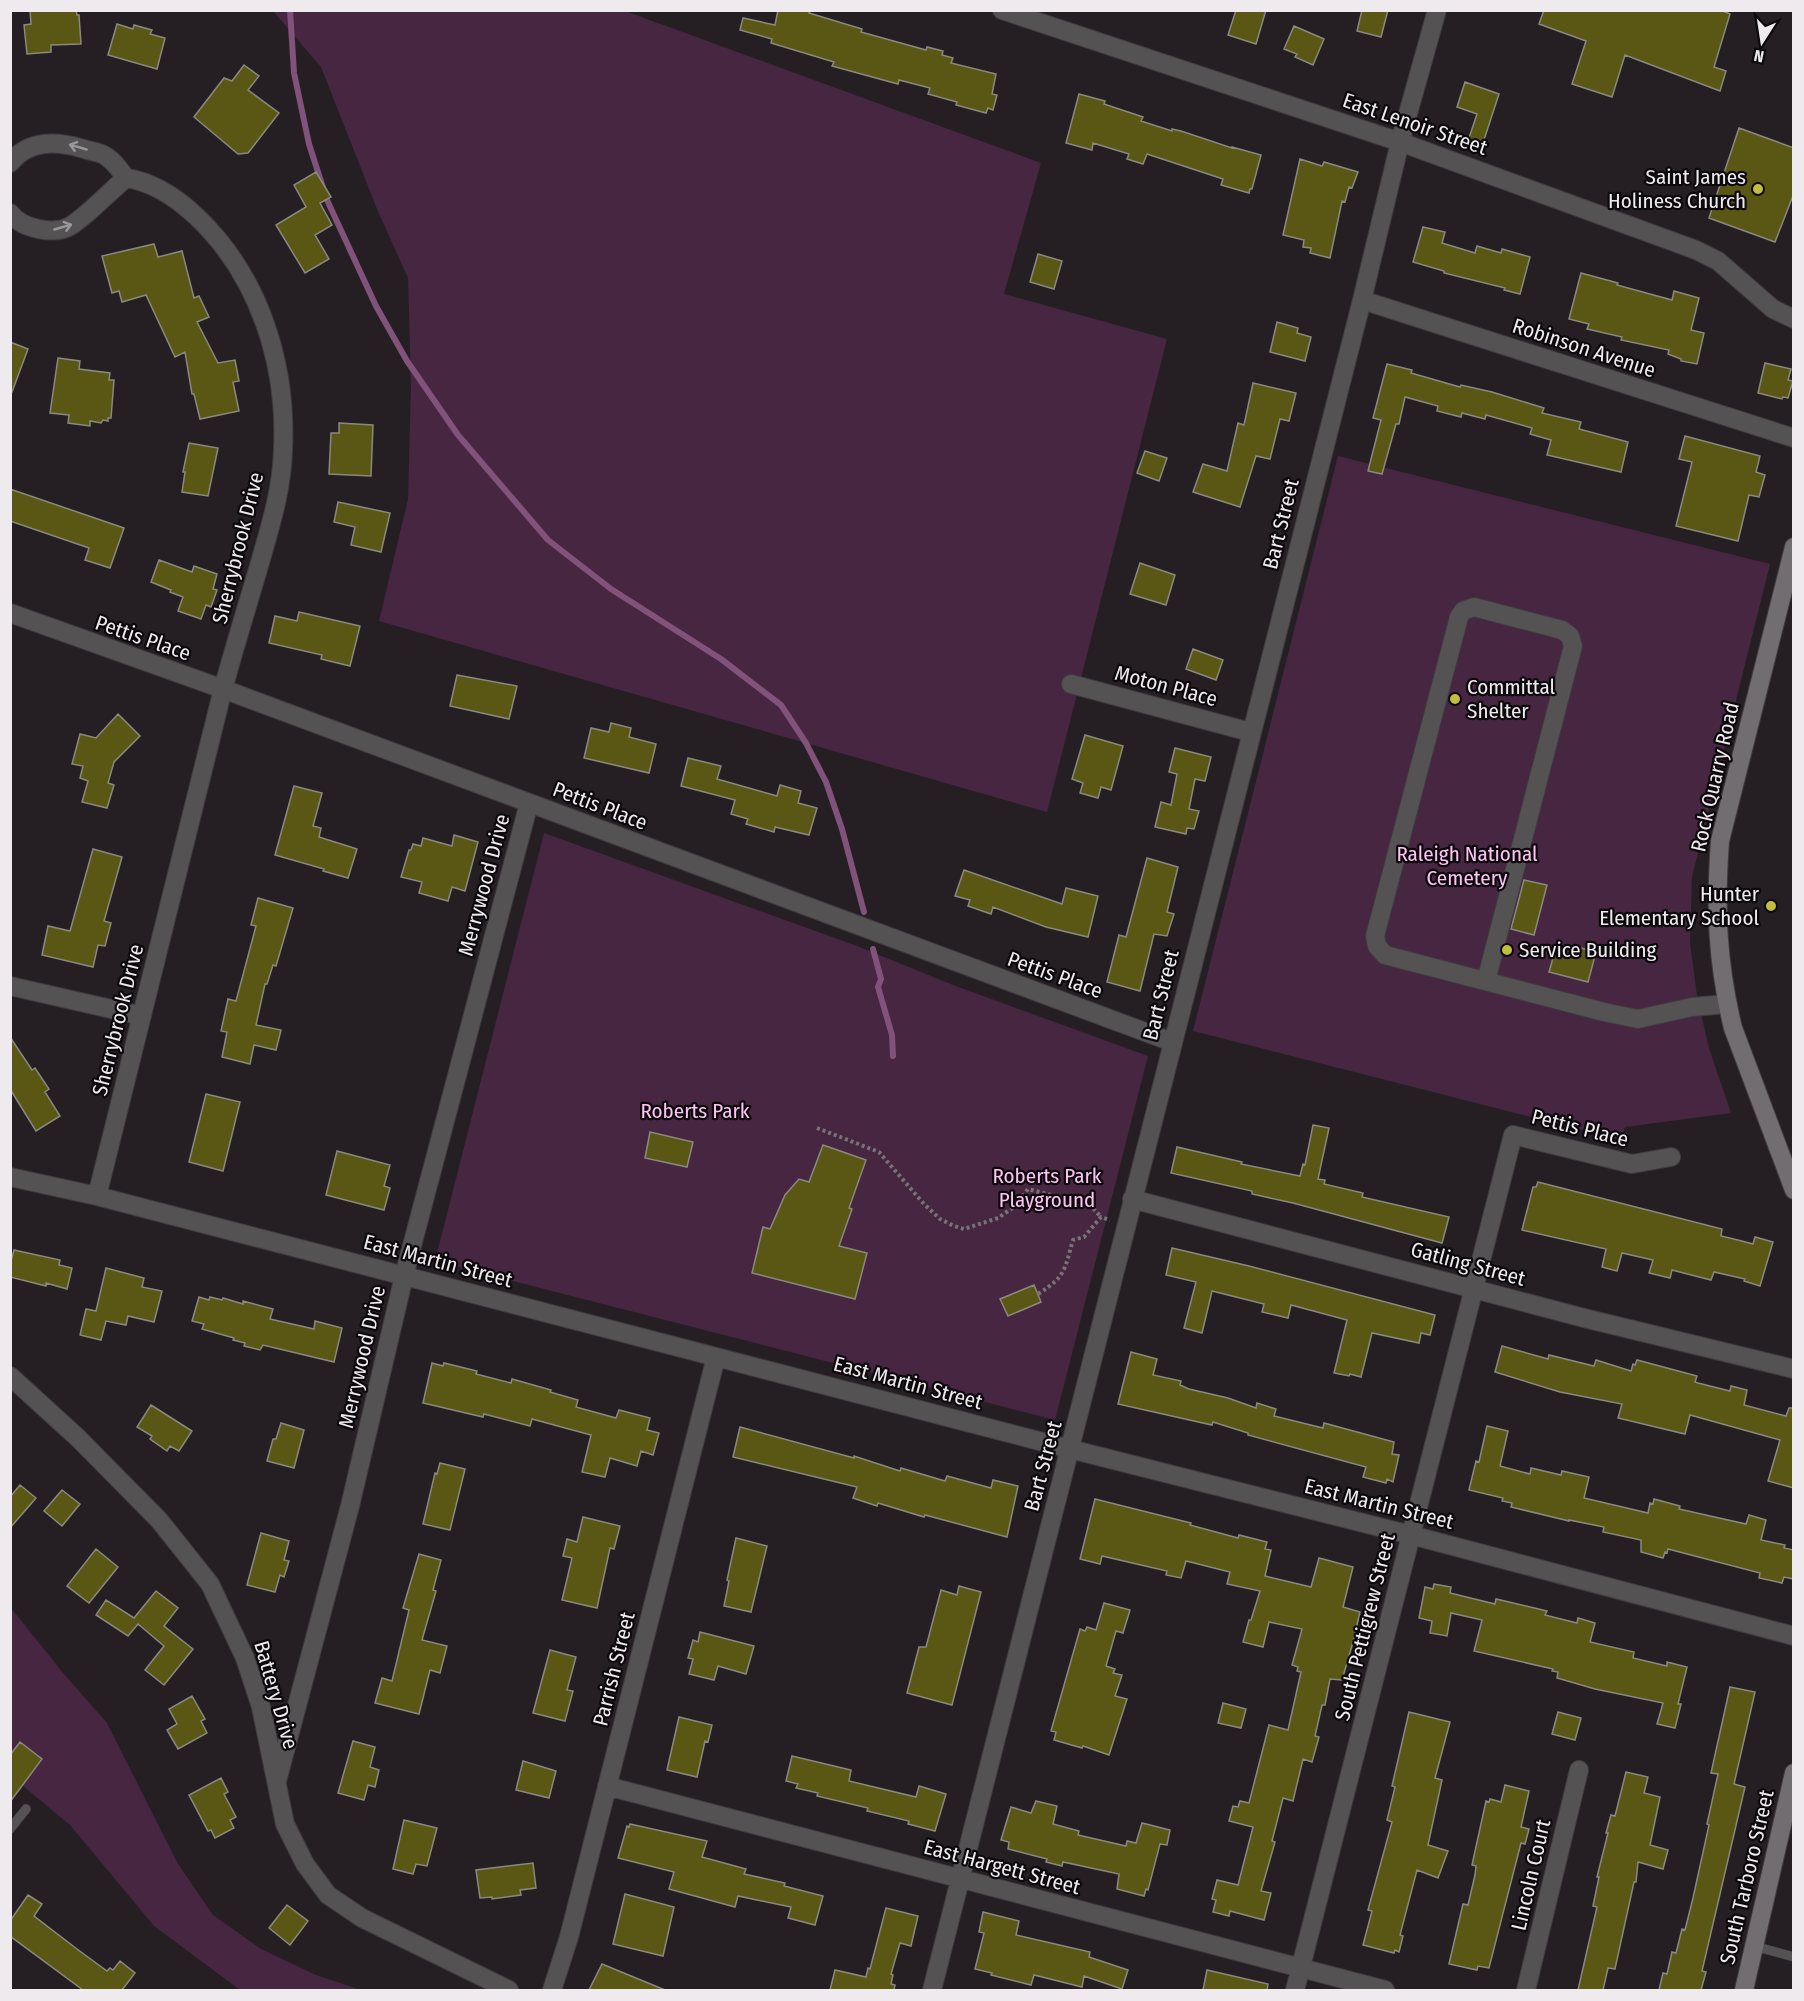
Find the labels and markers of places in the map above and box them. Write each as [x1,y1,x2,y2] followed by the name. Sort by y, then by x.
[1608,164,1746,214] place label: Saint James Holiness Church
[1751,182,1765,196] marker: Saint James Holiness Church
[1467,674,1556,724] place label: Committal Shelter
[1448,692,1462,706] marker: Committal Shelter
[1599,881,1760,931] place label: Hunter Elementary School
[1764,899,1778,913] marker: Hunter Elementary School
[1519,937,1656,963] place label: Service Building
[1500,943,1514,957] marker: Service Building

